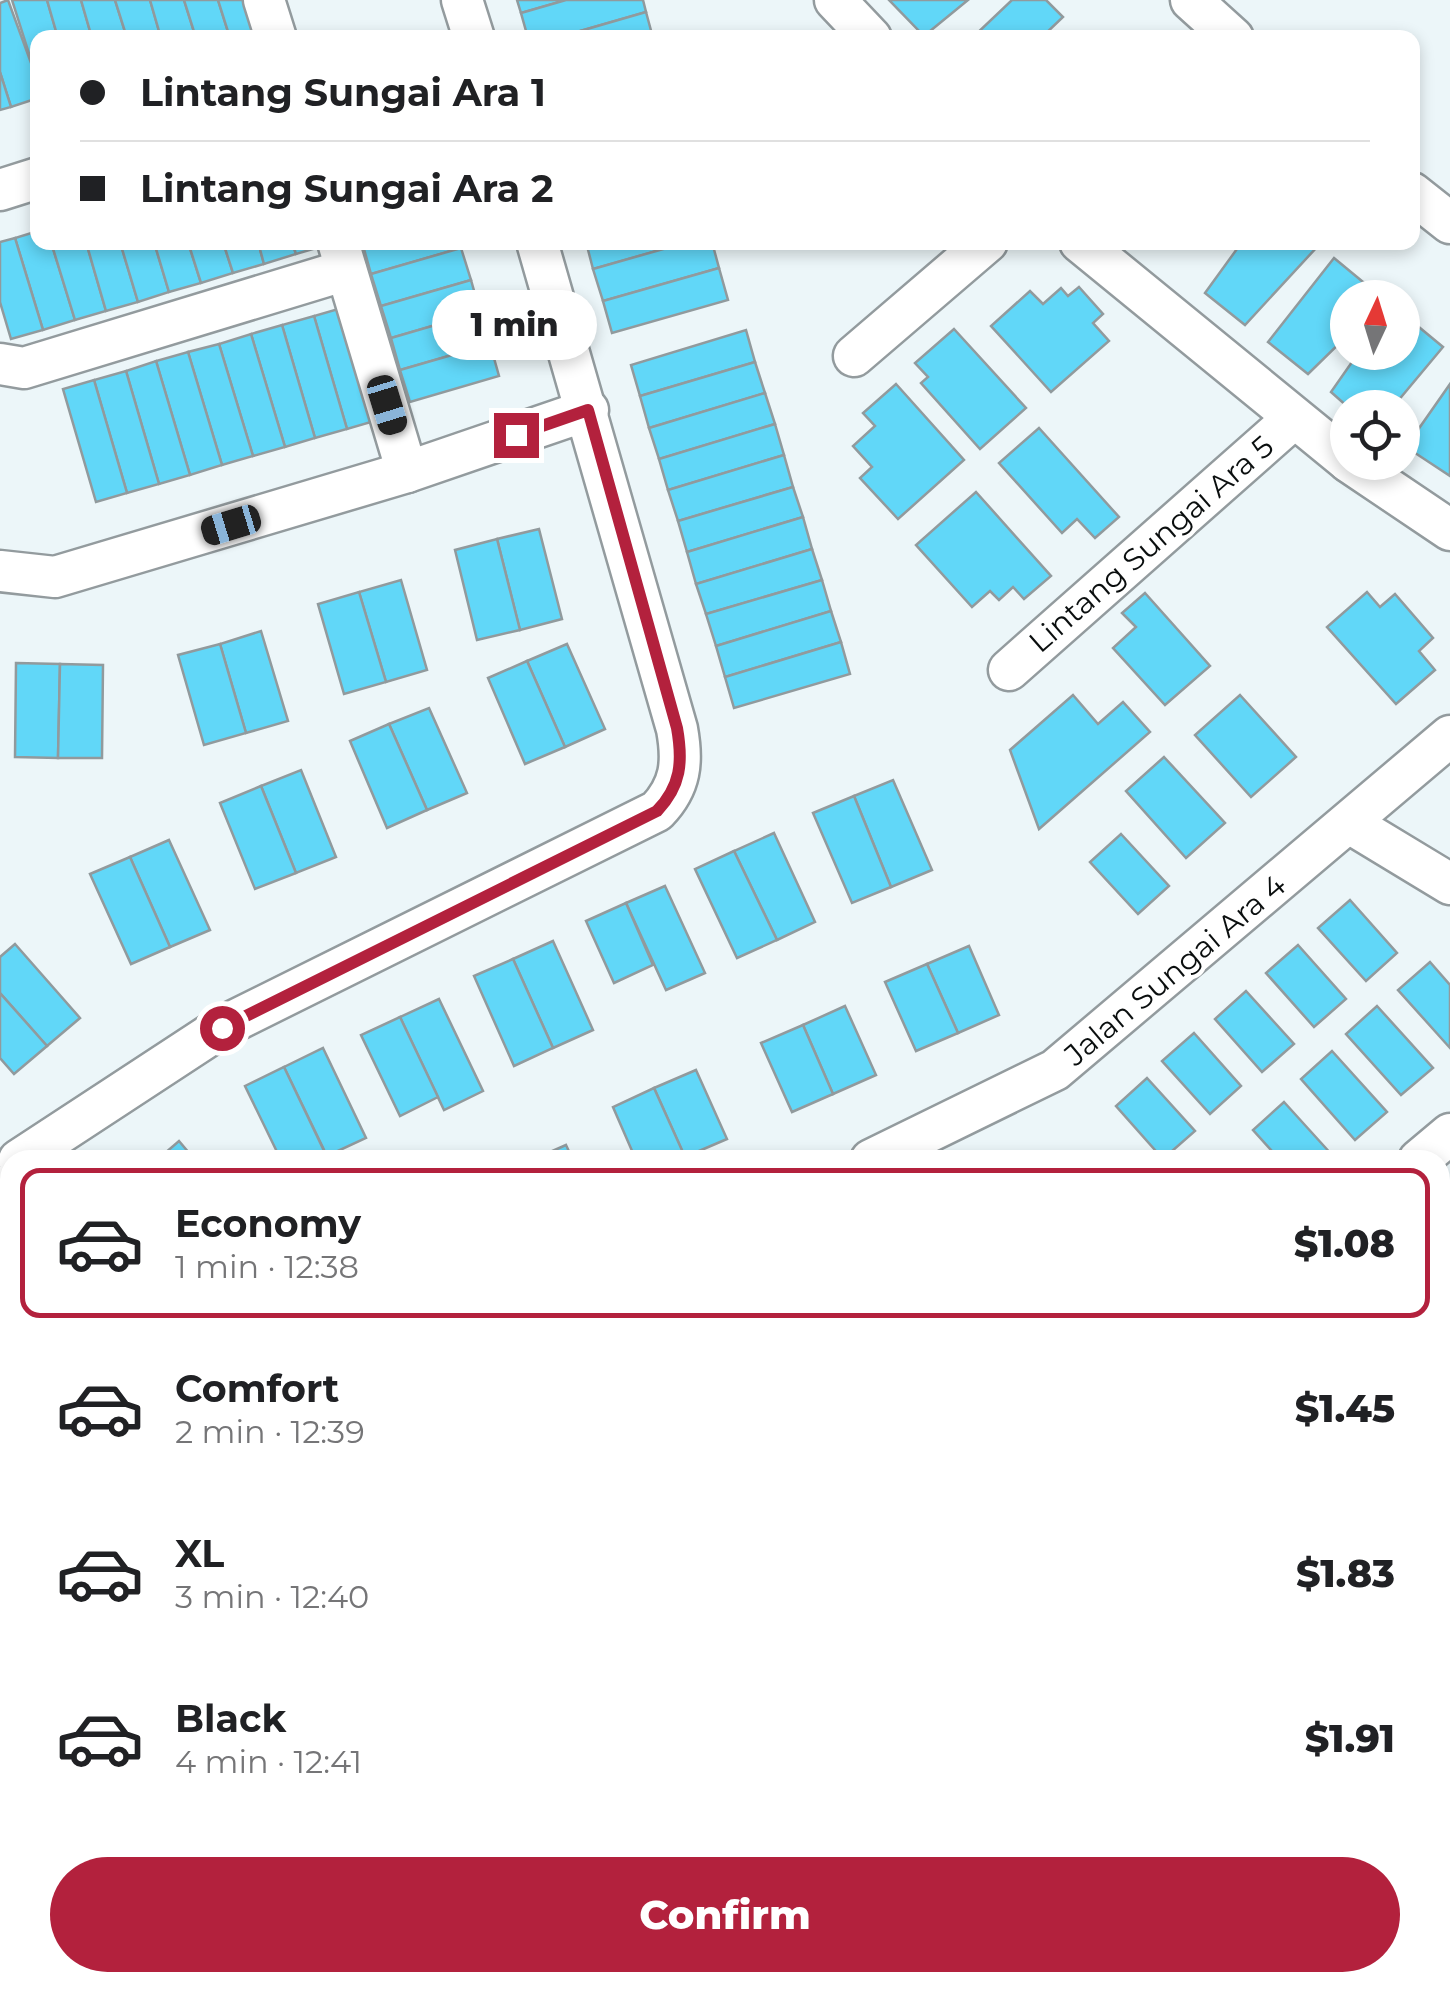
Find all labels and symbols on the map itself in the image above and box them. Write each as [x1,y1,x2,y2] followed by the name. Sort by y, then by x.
[1330,280,1420,370] north arrow
[434,290,598,360] callout: 1 min
[364,372,410,438] car
[494,413,539,458] route end
[1021,428,1281,660] street label: Lintang Sungai Ara 5
[198,502,264,548] car
[1056,867,1293,1074] street label: Jalan Sungai Ara 4
[200,1006,245,1051] route start

